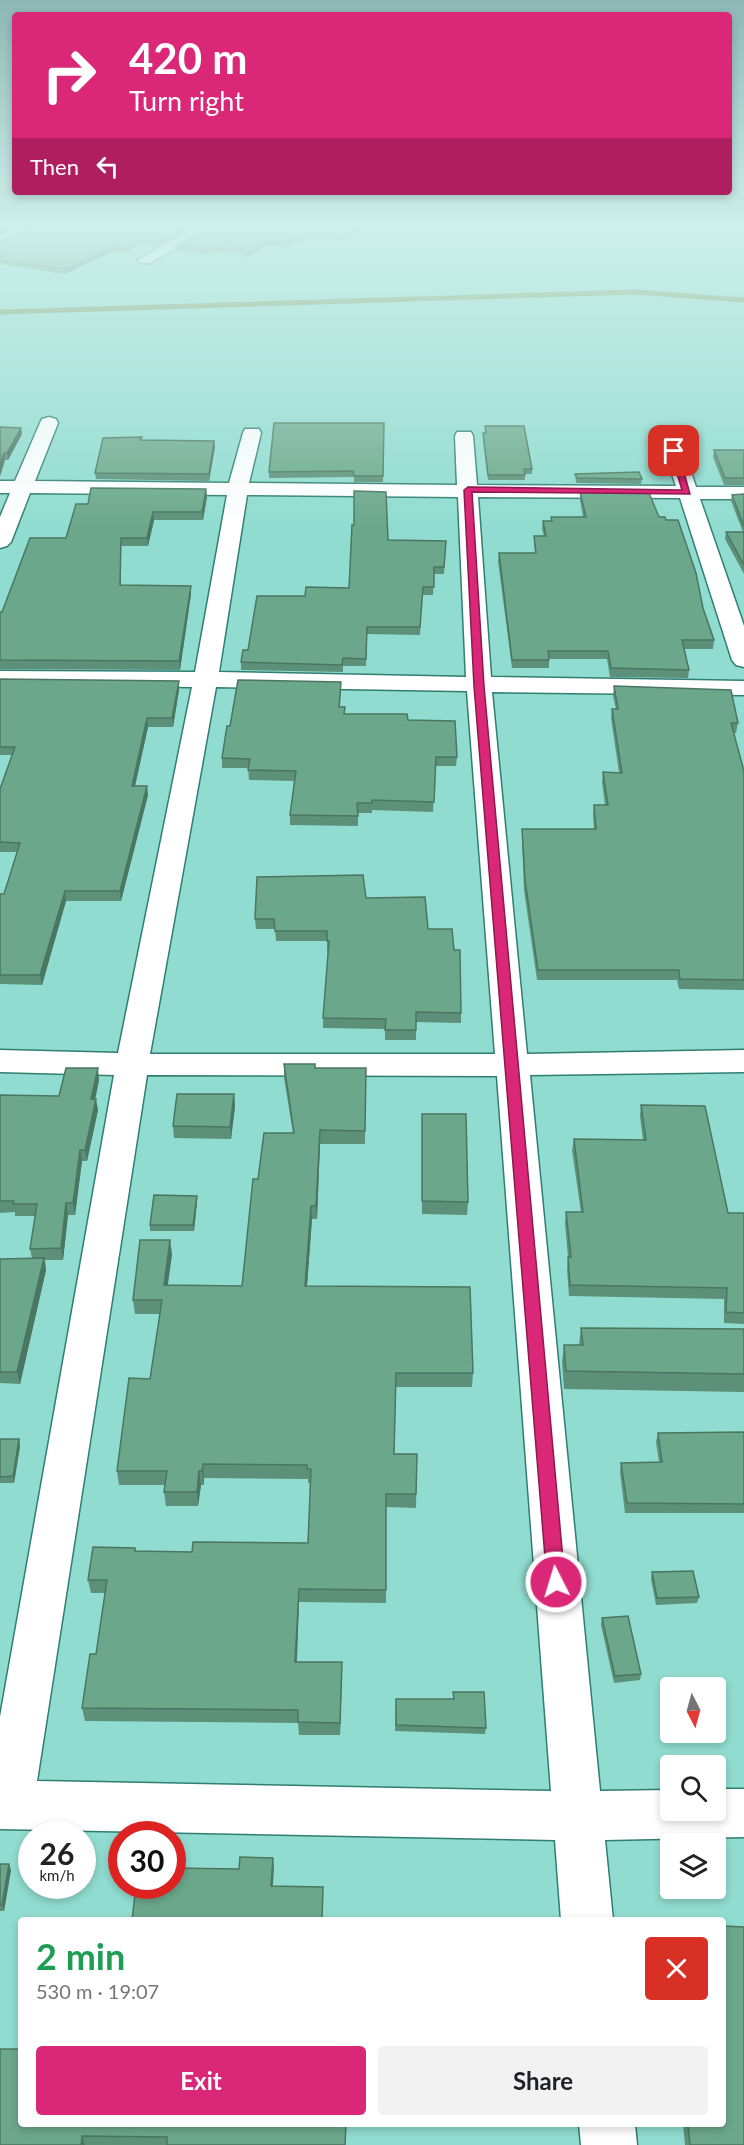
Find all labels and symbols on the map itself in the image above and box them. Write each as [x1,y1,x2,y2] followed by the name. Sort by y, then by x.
[648,425,699,476] pin
[524,1550,588,1614] position arrow
[660,1677,726,1743] north arrow
[108,1821,186,1899] speed limit sign: 30

